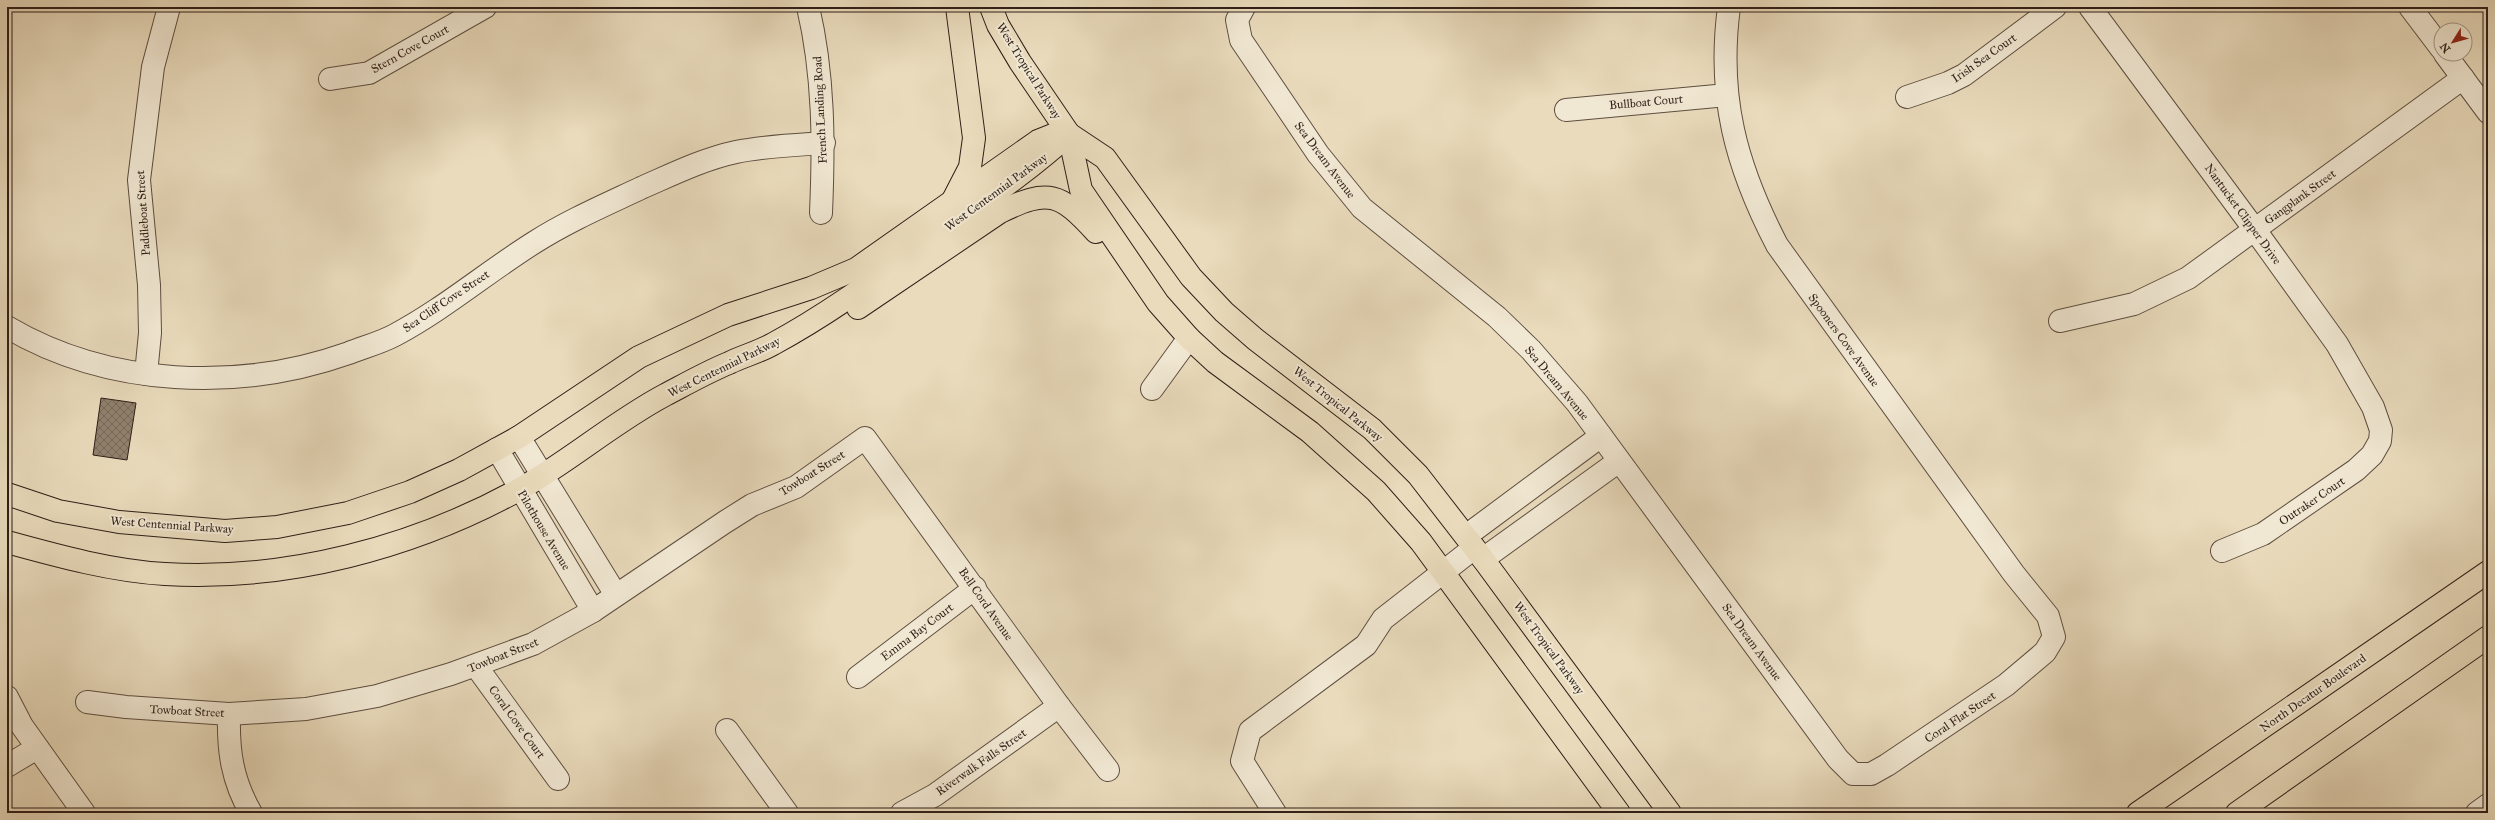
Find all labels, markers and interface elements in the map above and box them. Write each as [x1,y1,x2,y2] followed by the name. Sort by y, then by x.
[994,20,1065,122] street label: West Tropical Parkway
[369,22,452,76] street label: Stern Cove Court
[2433,22,2473,62] north arrow
[1949,30,2020,85] street label: Irish Sea Court
[2437,40,2453,55] text: N
[810,56,831,164] street label: French Landing Road
[1608,92,1684,112] street label: Bullboat Court
[1292,119,1358,201] street label: Sea Dream Avenue
[942,150,1050,234] street label: West Centennial Parkway
[2202,161,2284,267] street label: Nantucket Clipper Drive
[2262,166,2340,228] street label: Gangplank Street
[133,169,153,256] street label: Paddleboat Street
[400,266,493,335] street label: Sea Cliff Cove Street
[1806,291,1882,389] street label: Spooners Cove Avenue
[666,334,783,400] street label: West Centennial Parkway
[1522,343,1592,423] street label: Sea Dream Avenue
[1290,364,1386,445] street label: West Tropical Parkway
[777,447,848,499] street label: Towboat Street
[2276,473,2348,528] street label: Outraker Court
[515,487,573,573] street label: Pilothouse Avenue
[110,514,234,536] street label: West Centennial Parkway
[956,565,1016,643] street label: Bell Cord Avenue
[1511,599,1587,697] street label: West Tropical Parkway
[878,600,957,664] street label: Emma Bay Court
[1719,601,1785,683] street label: Sea Dream Avenue
[466,634,541,676] street label: Towboat Street
[2257,651,2369,735] street label: North Decatur Boulevard
[486,683,549,762] street label: Coral Cove Court
[1922,688,1999,746] street label: Coral Flat Street
[149,702,225,720] street label: Towboat Street
[933,725,1029,798] street label: Riverwalk Falls Street

